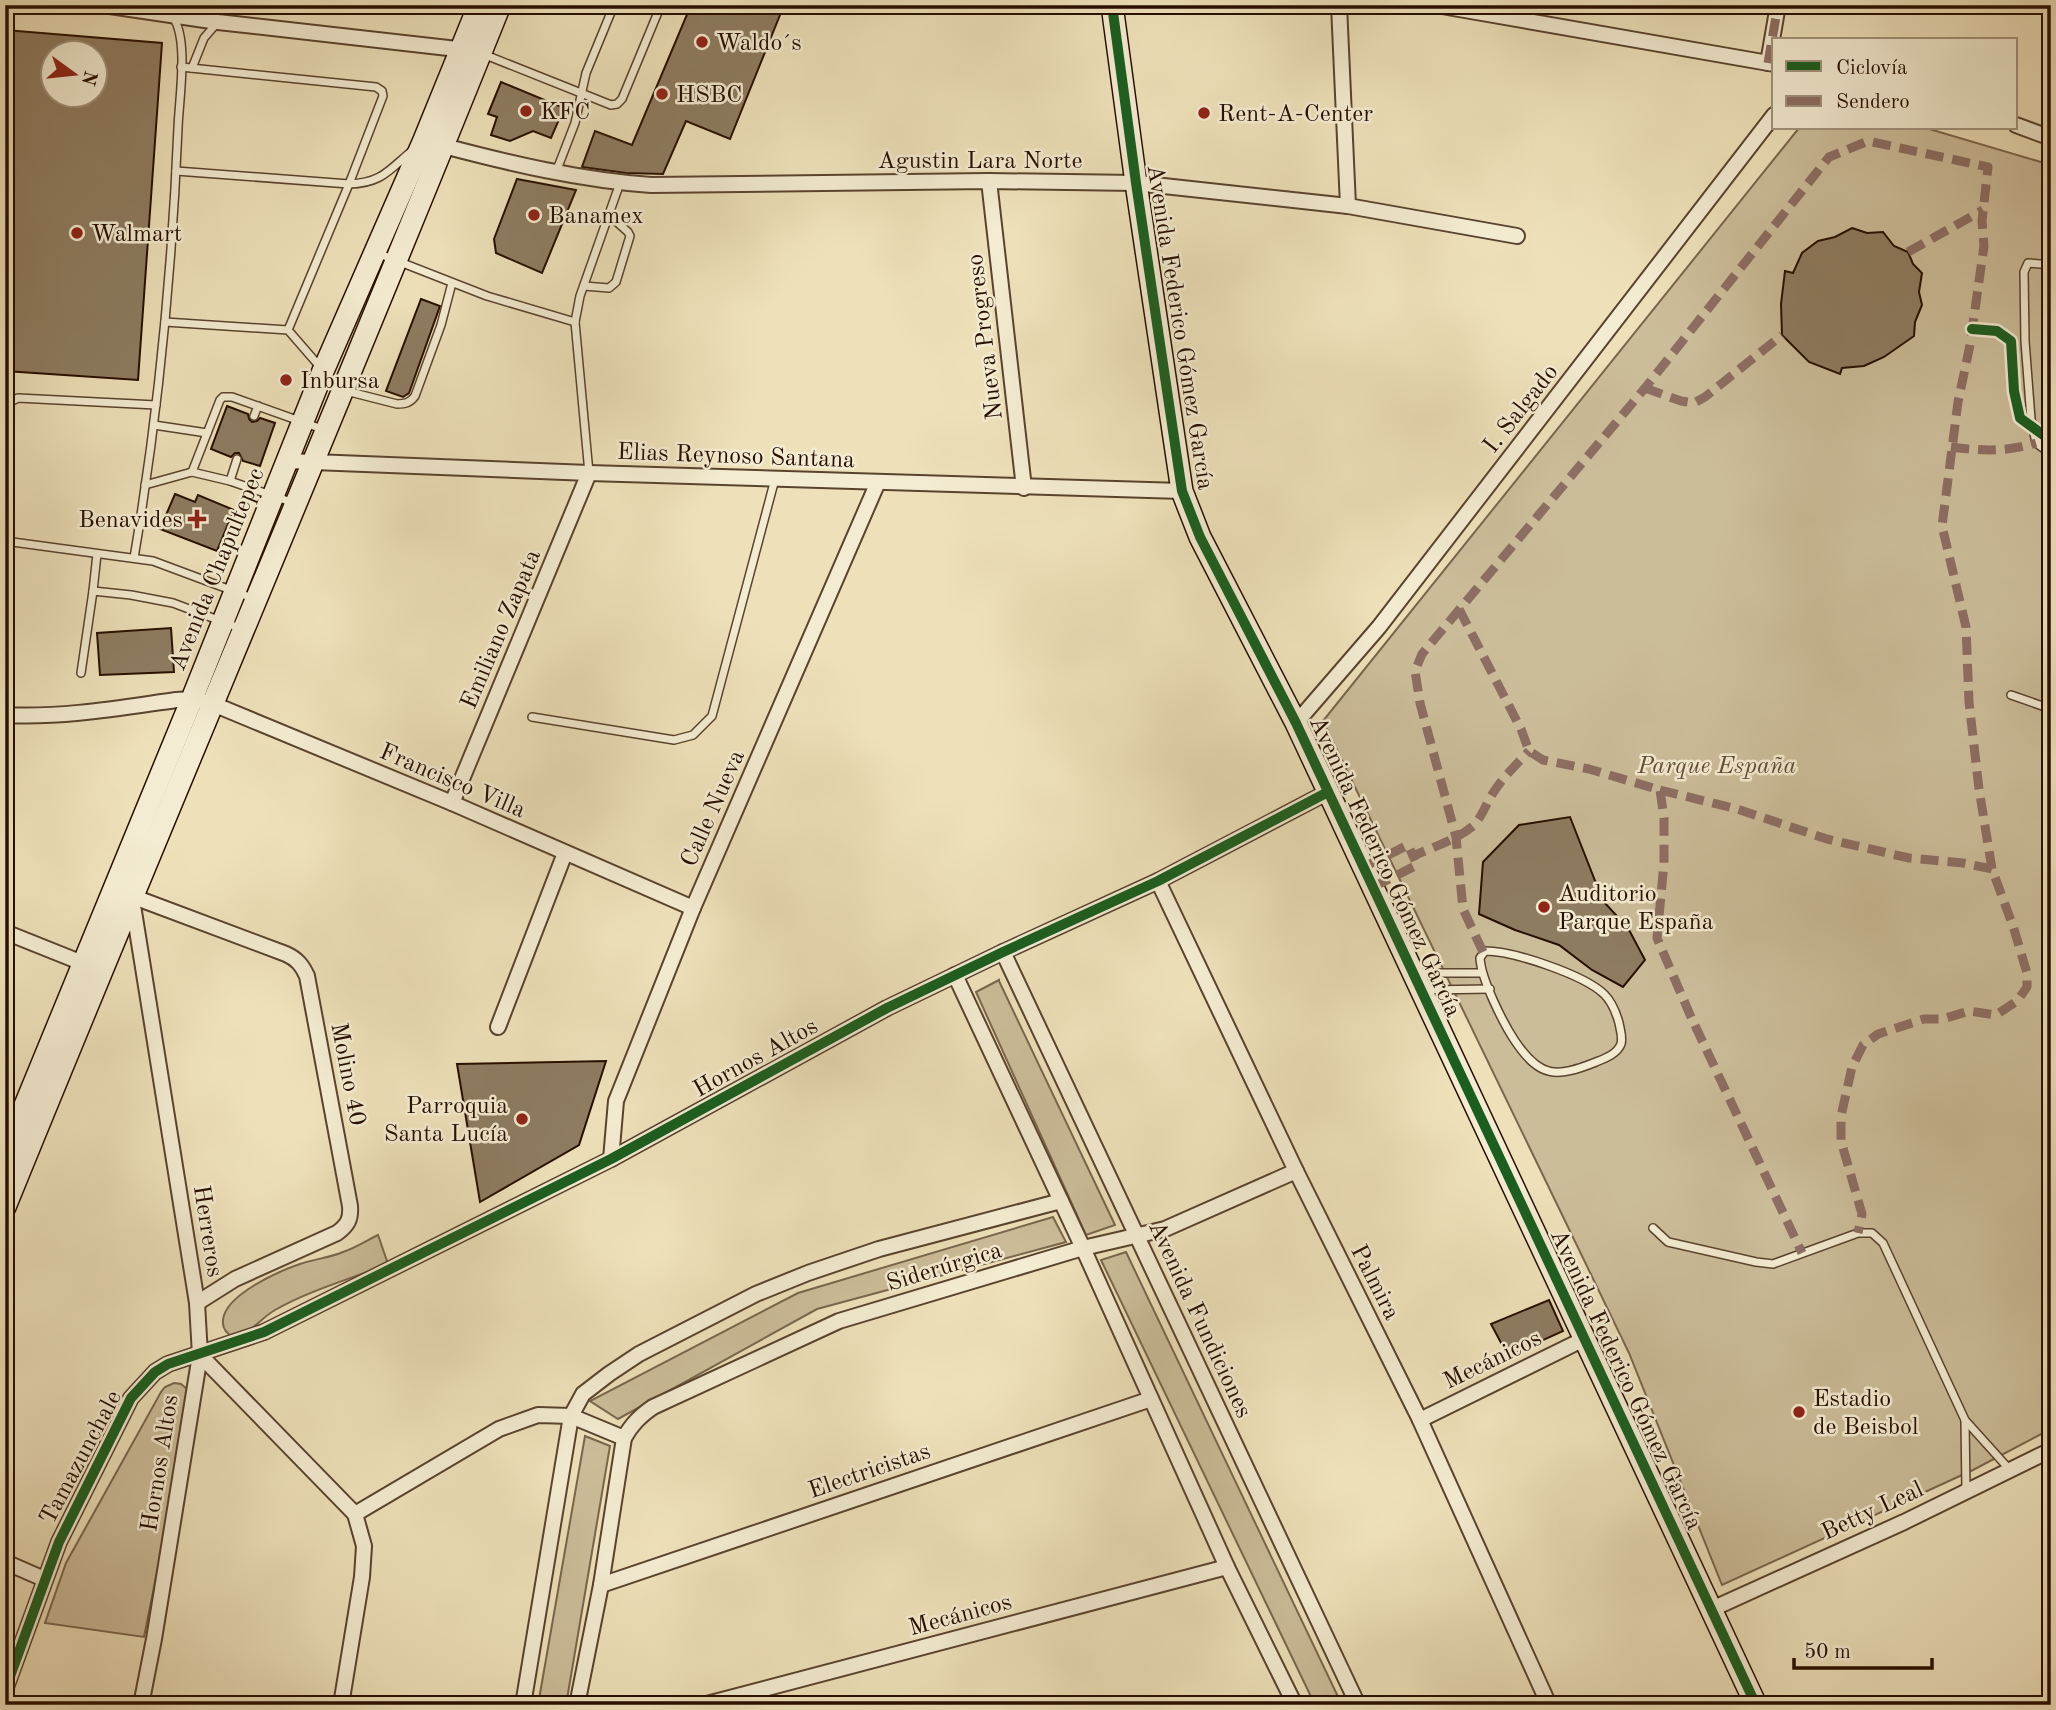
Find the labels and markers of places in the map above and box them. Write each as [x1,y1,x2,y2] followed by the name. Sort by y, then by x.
[716,32,802,56] place label: Waldo´s
[694,34,710,50] marker: Waldo´s
[676,84,742,108] place label: HSBC
[654,86,670,102] marker: HSBC
[540,101,590,125] place label: KFC
[518,103,534,119] marker: KFC
[1218,103,1373,127] place label: Rent-A-Center
[1196,105,1212,121] marker: Rent-A-Center
[548,205,644,229] place label: Banamex
[526,207,542,223] marker: Banamex
[91,223,182,247] place label: Walmart
[69,225,85,241] marker: Walmart
[300,370,380,394] place label: Inbursa
[278,372,294,388] marker: Inbursa
[78,509,183,533] place label: Benavides
[189,511,205,527] marker: Benavides
[1558,883,1714,935] place label: Auditorio Parque España
[1536,899,1552,915] marker: Auditorio Parque España
[384,1095,508,1147] place label: Parroquia Santa Lucía
[514,1111,530,1127] marker: Parroquia Santa Lucía
[1813,1388,1918,1440] place label: Estadio de Beisbol
[1791,1404,1807,1420] marker: Estadio de Beisbol

